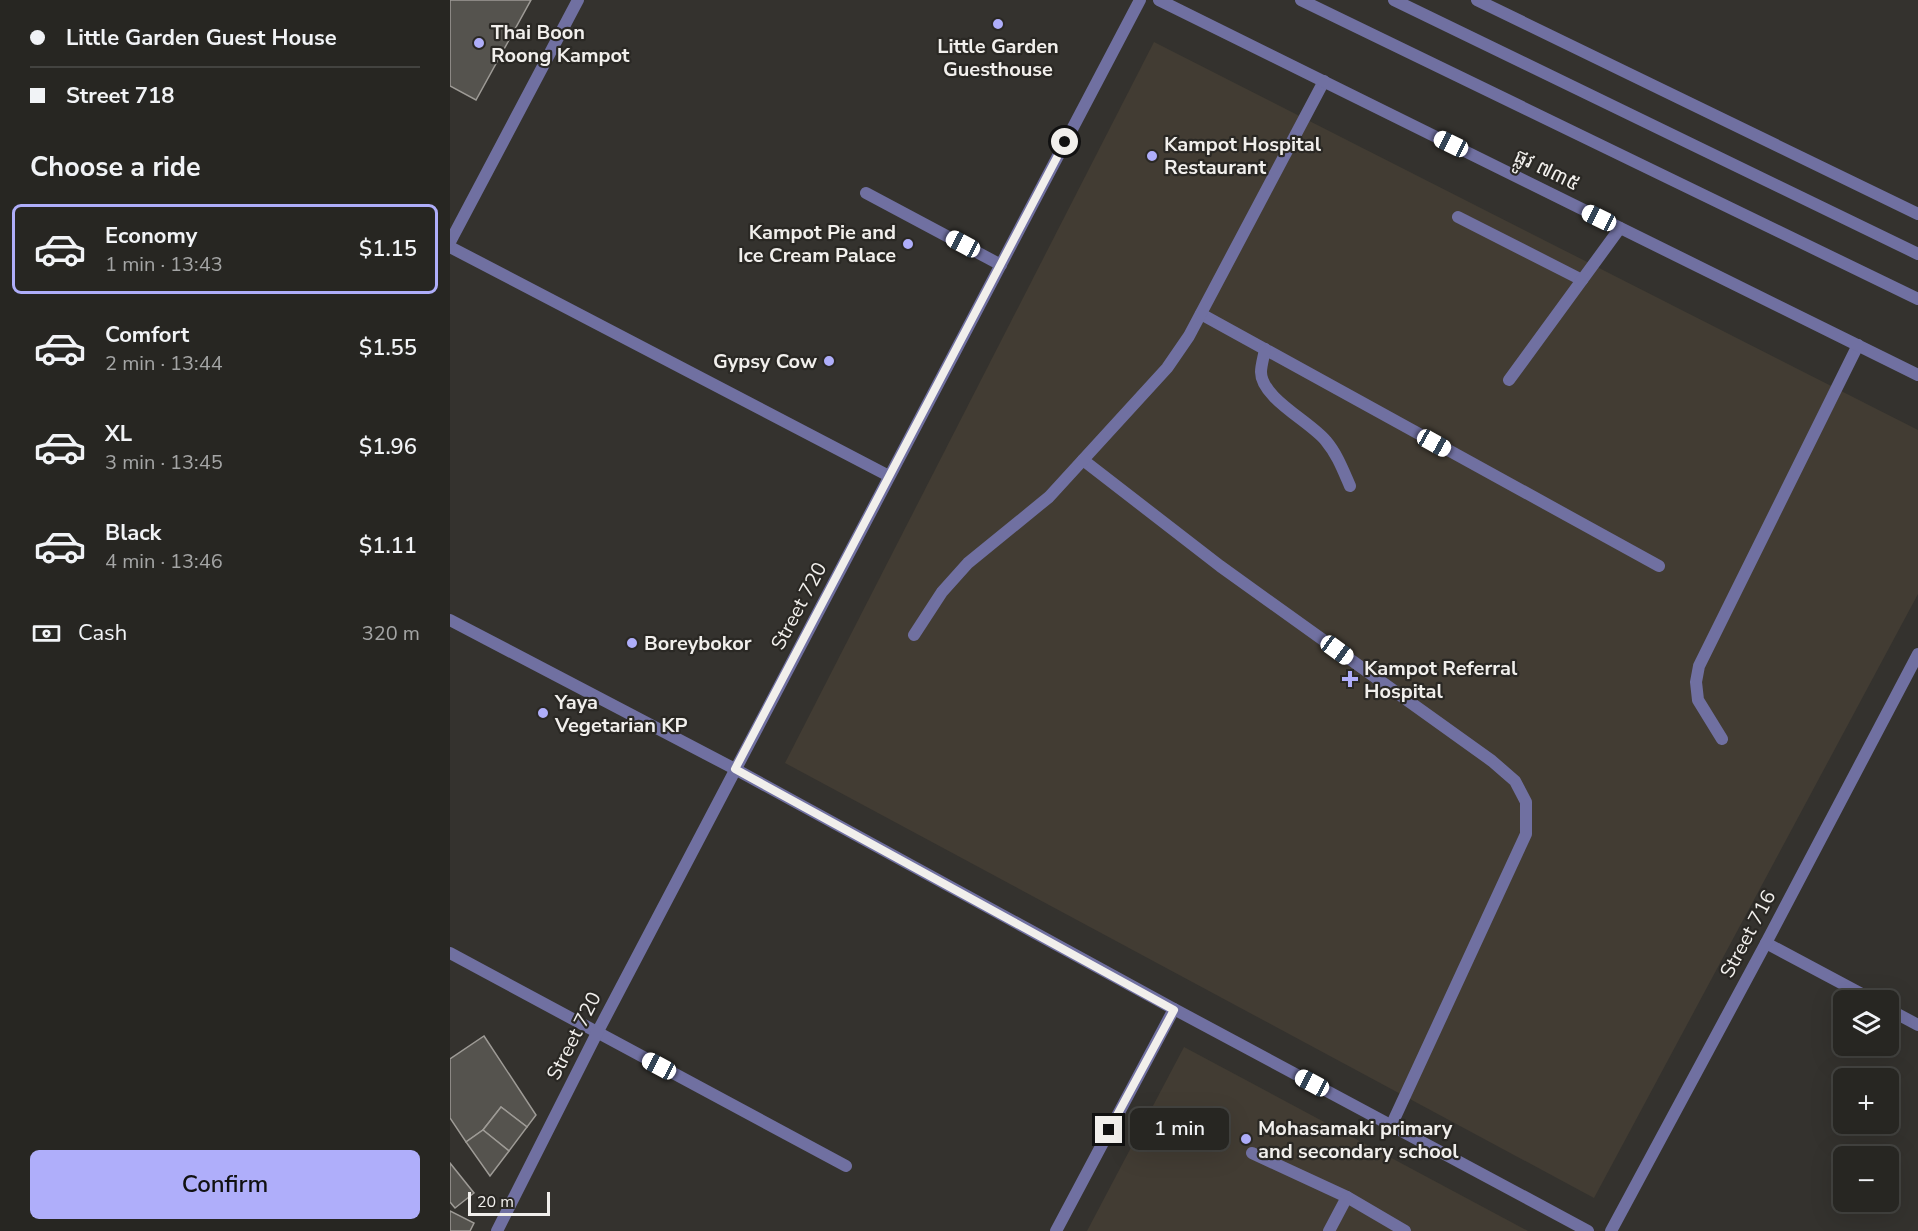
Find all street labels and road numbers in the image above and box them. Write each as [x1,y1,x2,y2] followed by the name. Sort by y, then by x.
[1508,143,1584,202] street label: ផ្លូវ ៧៣៥
[765,557,833,655] street label: Street 720
[1714,885,1782,983] street label: Street 716
[540,987,608,1085] street label: Street 720

